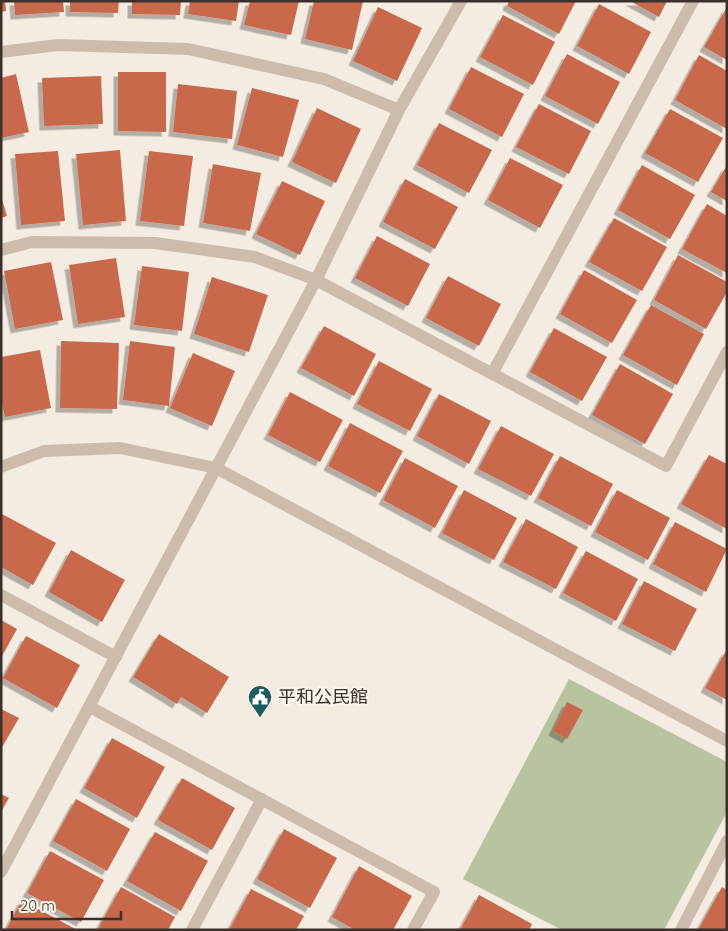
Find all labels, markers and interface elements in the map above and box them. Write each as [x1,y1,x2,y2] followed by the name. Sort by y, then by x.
[247,684,273,718] public building icon: 平和公民館
[278,685,368,708] place label: 平和公民館
[12,888,121,920] scale bar
[20,896,55,915] text: 20 m

